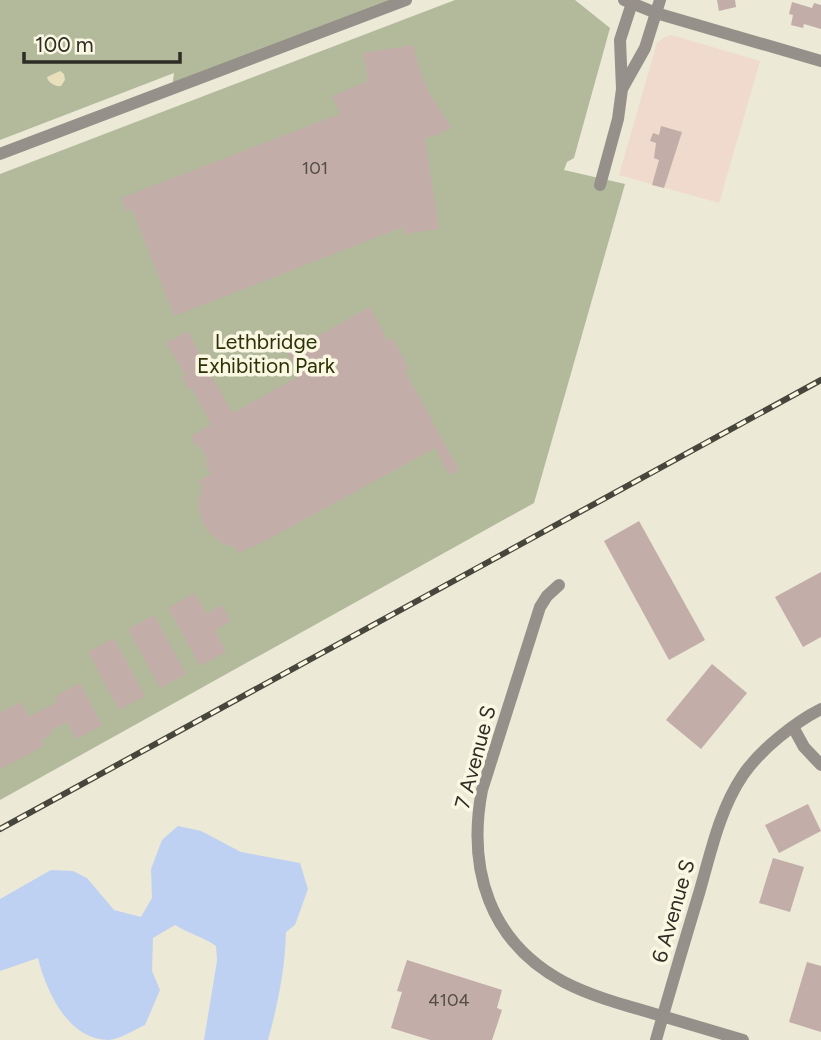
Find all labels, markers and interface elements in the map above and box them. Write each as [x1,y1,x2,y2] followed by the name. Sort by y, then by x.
[24,21,180,65] scale bar
[35,32,94,57] text: 100 m
[302,157,328,179] house number: 101
[197,329,336,378] park label: Lethbridge Exhibition Park
[449,703,501,811] street label: 7 Avenue S
[646,857,700,965] street label: 6 Avenue S
[428,989,470,1011] house number: 4104

